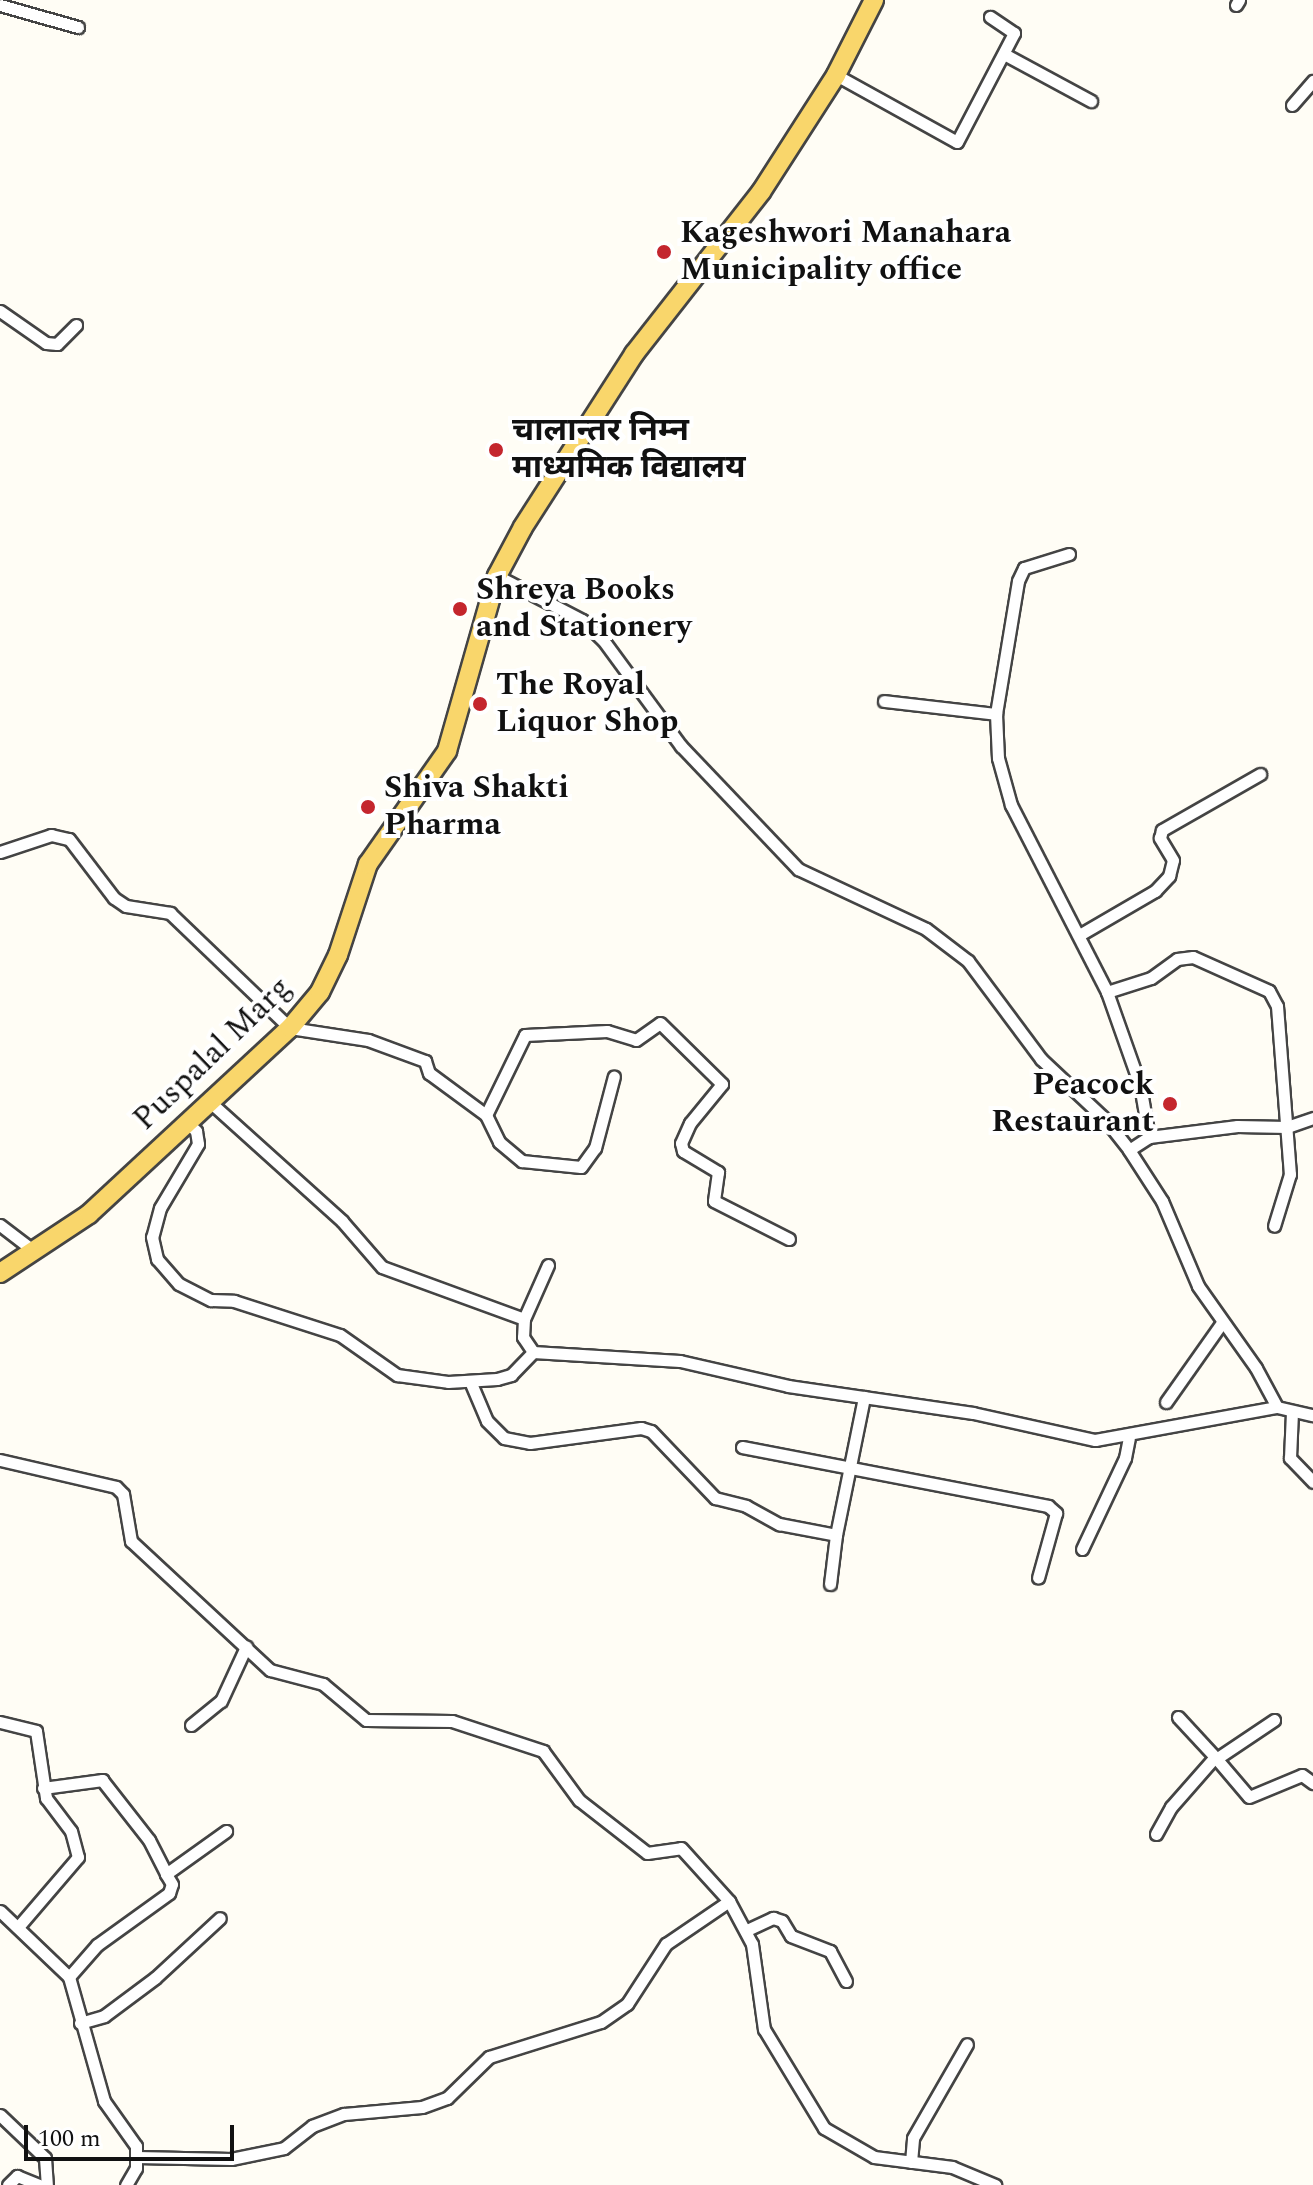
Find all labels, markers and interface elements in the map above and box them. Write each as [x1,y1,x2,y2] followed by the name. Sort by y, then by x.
[680,215,1011,290] place label: Kageshwori Manahara Municipality office
[655,243,673,261] marker: Kageshwori Manahara Municipality office
[512,413,746,488] place label: चालान्तर निम्न माध्यमिक विद्यालय
[487,441,505,459] marker: चालान्तर निम्न माध्यमिक विद्यालय
[476,572,692,647] place label: Shreya Books and Stationery
[451,600,469,618] marker: Shreya Books and Stationery
[496,667,678,742] place label: The Royal Liquor Shop
[471,695,489,713] marker: The Royal Liquor Shop
[384,770,569,845] place label: Shiva Shakti Pharma
[359,798,377,816] marker: Shiva Shakti Pharma
[126,969,300,1139] street label: Puspalal Marg
[991,1067,1154,1142] place label: Peacock Restaurant
[1161,1095,1179,1113] marker: Peacock Restaurant
[28,2109,238,2159] scale bar
[38,2121,101,2157] text: 100 m

